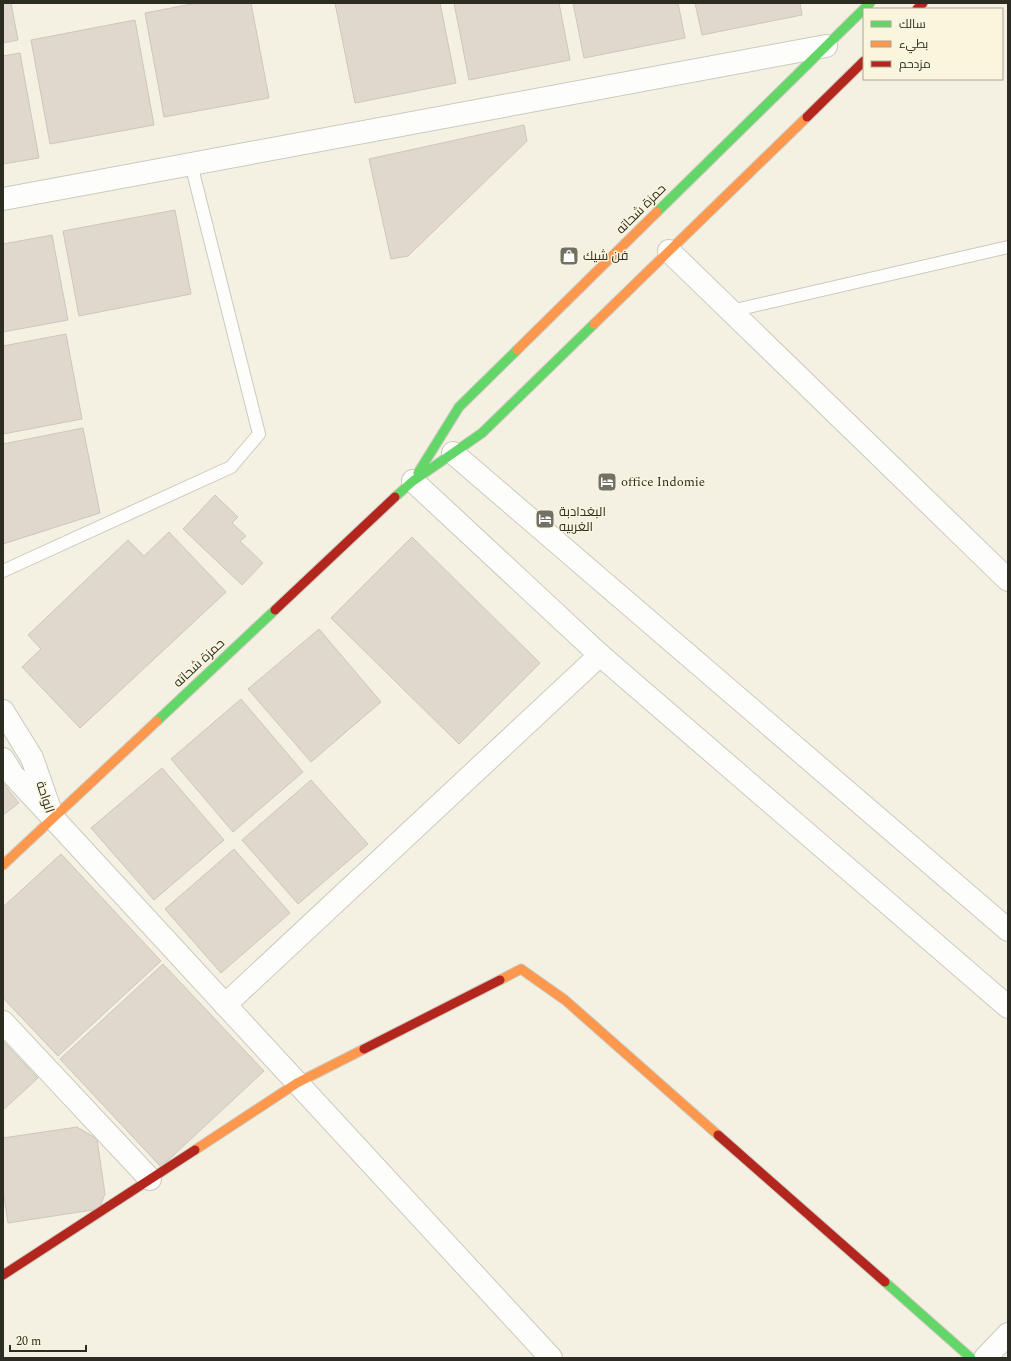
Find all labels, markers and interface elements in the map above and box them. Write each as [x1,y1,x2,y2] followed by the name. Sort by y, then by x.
[863,8,1003,80] legend
[899,15,926,34] text: سالك
[899,35,928,54] text: بطيء
[899,55,931,74] text: مزدحم
[611,179,671,239] street label: حمزة شحاته
[558,245,580,267] shop icon: فن شيك
[583,246,628,266] place label: فن شيك
[596,471,618,493] hotel icon: office Indomie
[621,472,705,492] place label: office Indomie
[559,502,606,537] place label: البغدادبة الغربيه
[534,508,556,530] hotel icon: البغدادبة الغربيه
[169,634,229,692] street label: حمزة شحاته
[30,778,60,816] street label: الواحة
[10,1327,86,1353] scale bar
[16,1332,41,1351] text: 20 m

